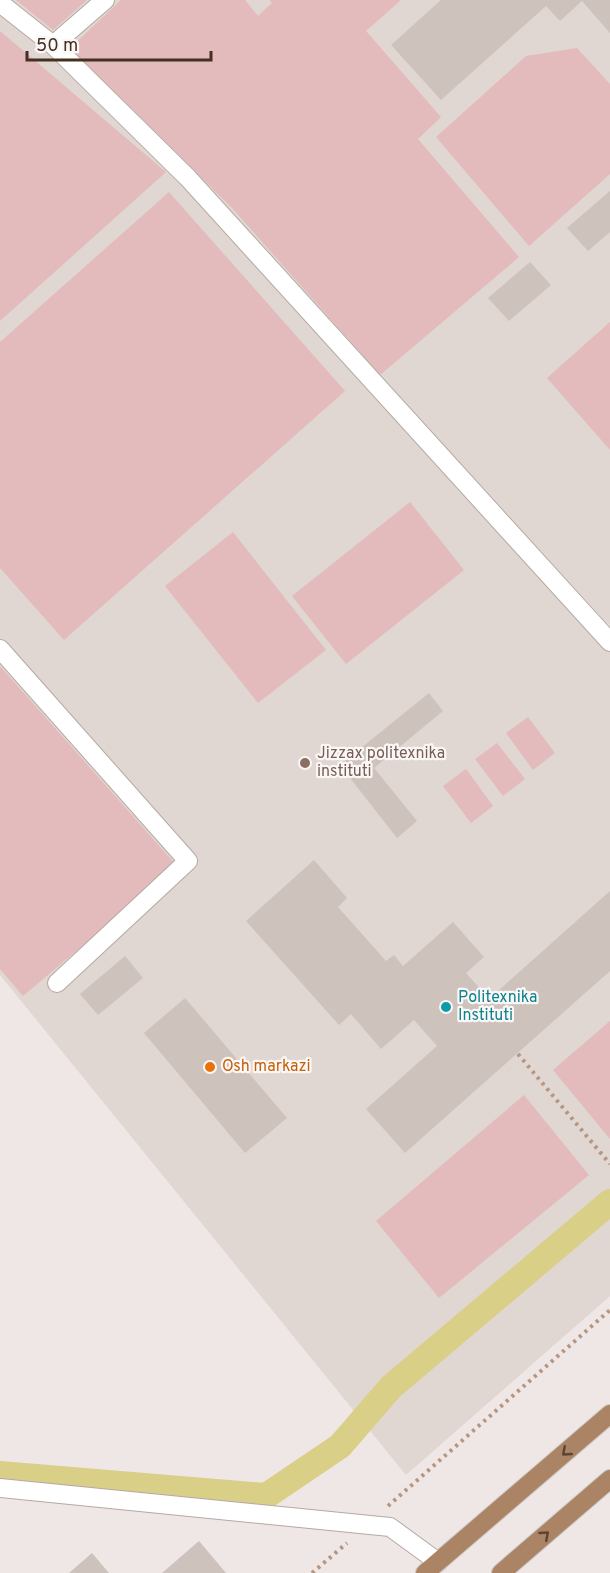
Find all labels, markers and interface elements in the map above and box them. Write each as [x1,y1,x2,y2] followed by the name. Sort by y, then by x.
[27,24,212,62] scale bar
[36,35,78,58] text: 50 m
[317,744,445,782] place label: Jizzax politexnika instituti
[298,756,312,770] marker: Jizzax politexnika instituti
[458,988,537,1026] place label: Politexnika Instituti
[439,1000,453,1014] marker: Politexnika Instituti
[222,1057,311,1077] place label: Osh markazi
[203,1060,217,1074] marker: Osh markazi
[562,1445,573,1456] one-way arrow
[538,1531,549,1542] one-way arrow

